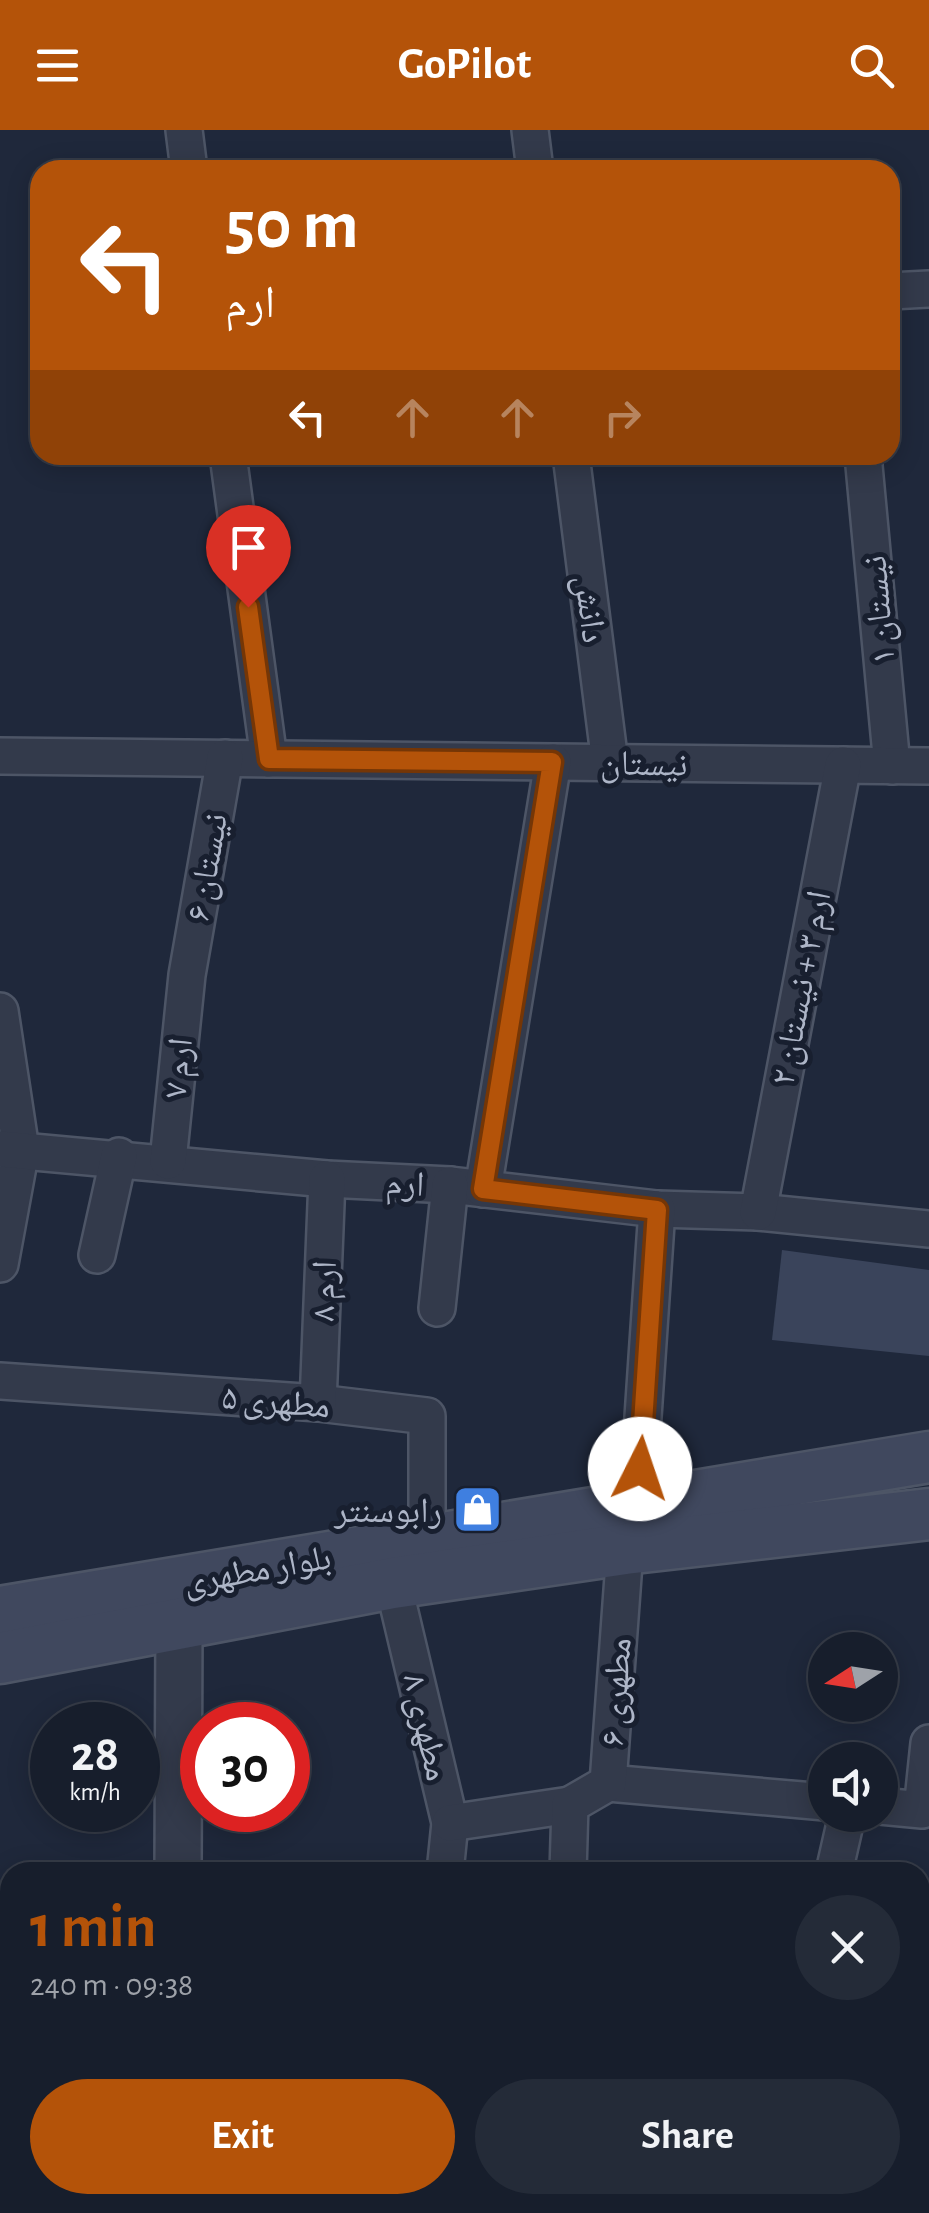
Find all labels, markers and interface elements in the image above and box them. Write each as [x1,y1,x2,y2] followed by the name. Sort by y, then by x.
[30,38,85,93] icon: menu
[844,38,899,93] icon: search
[398,42,531,87] text: GoPilot
[225,191,359,261] text: 50 m
[60,200,190,330] icon: left
[225,281,275,326] text: ارم
[280,390,335,445] icon: left
[385,390,440,445] icon: ahead
[490,390,545,445] icon: ahead
[595,390,650,445] icon: right
[206,505,291,608] pin
[221,520,276,575] icon: arrive
[857,554,904,666] street label: نیستان ۱
[566,573,611,645] street label: دانش
[600,746,688,785] street label: نیستان
[181,811,236,924] street label: نیستان ۶
[765,888,841,1089] street label: ارم ۳ + نیستان ۲
[158,1036,203,1100] street label: ارم ۷
[384,1166,425,1207] street label: ارم
[306,1260,347,1322] street label: ارم ۸
[220,1380,331,1427] street label: مطهری ۵
[588,1417,692,1521] position arrow
[451,1484,503,1536] shop icon: رابوسنتر
[333,1494,442,1530] place label: رابوسنتر
[181,1540,334,1603] street label: بلوار مطهری
[808,1632,898,1722] north arrow
[808,1632,898,1832] map controls
[595,1637,640,1748] street label: مطهری ۶
[394,1671,455,1785] street label: مطهری ۸
[180,1702,310,1832] speed limit sign: 30
[71,1730,119,1780] text: 28
[808,1742,898,1832] button: sound
[69,1780,121,1805] text: km/h
[795,1895,900,2000] button: close
[30,1898,156,1958] text: 1 min
[30,1969,193,2001] text: 240 m · 09:38
[30,2079,455,2194] button: Exit
[475,2079,900,2194] button: Share

